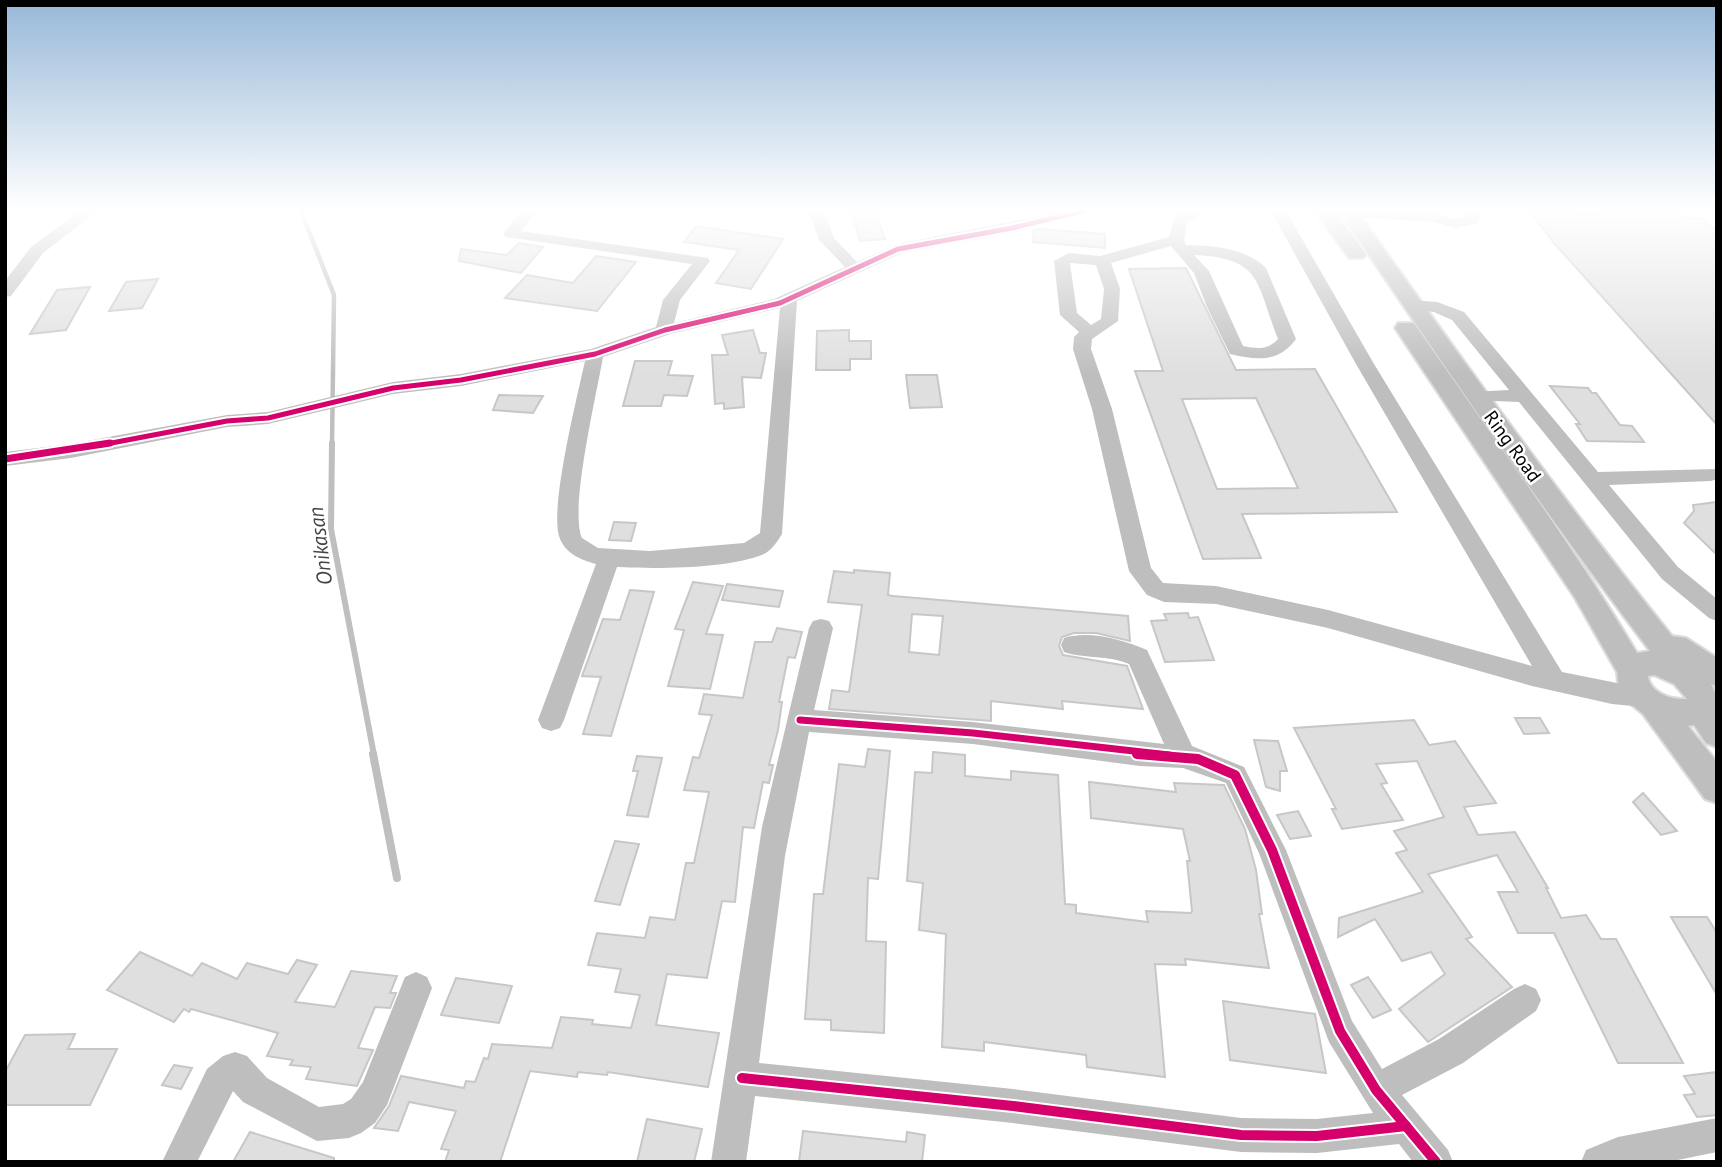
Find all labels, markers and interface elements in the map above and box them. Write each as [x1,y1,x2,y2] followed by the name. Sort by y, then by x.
[1479,406,1547,486] street label: Ring Road
[302,505,338,587] water label: Onikasan

